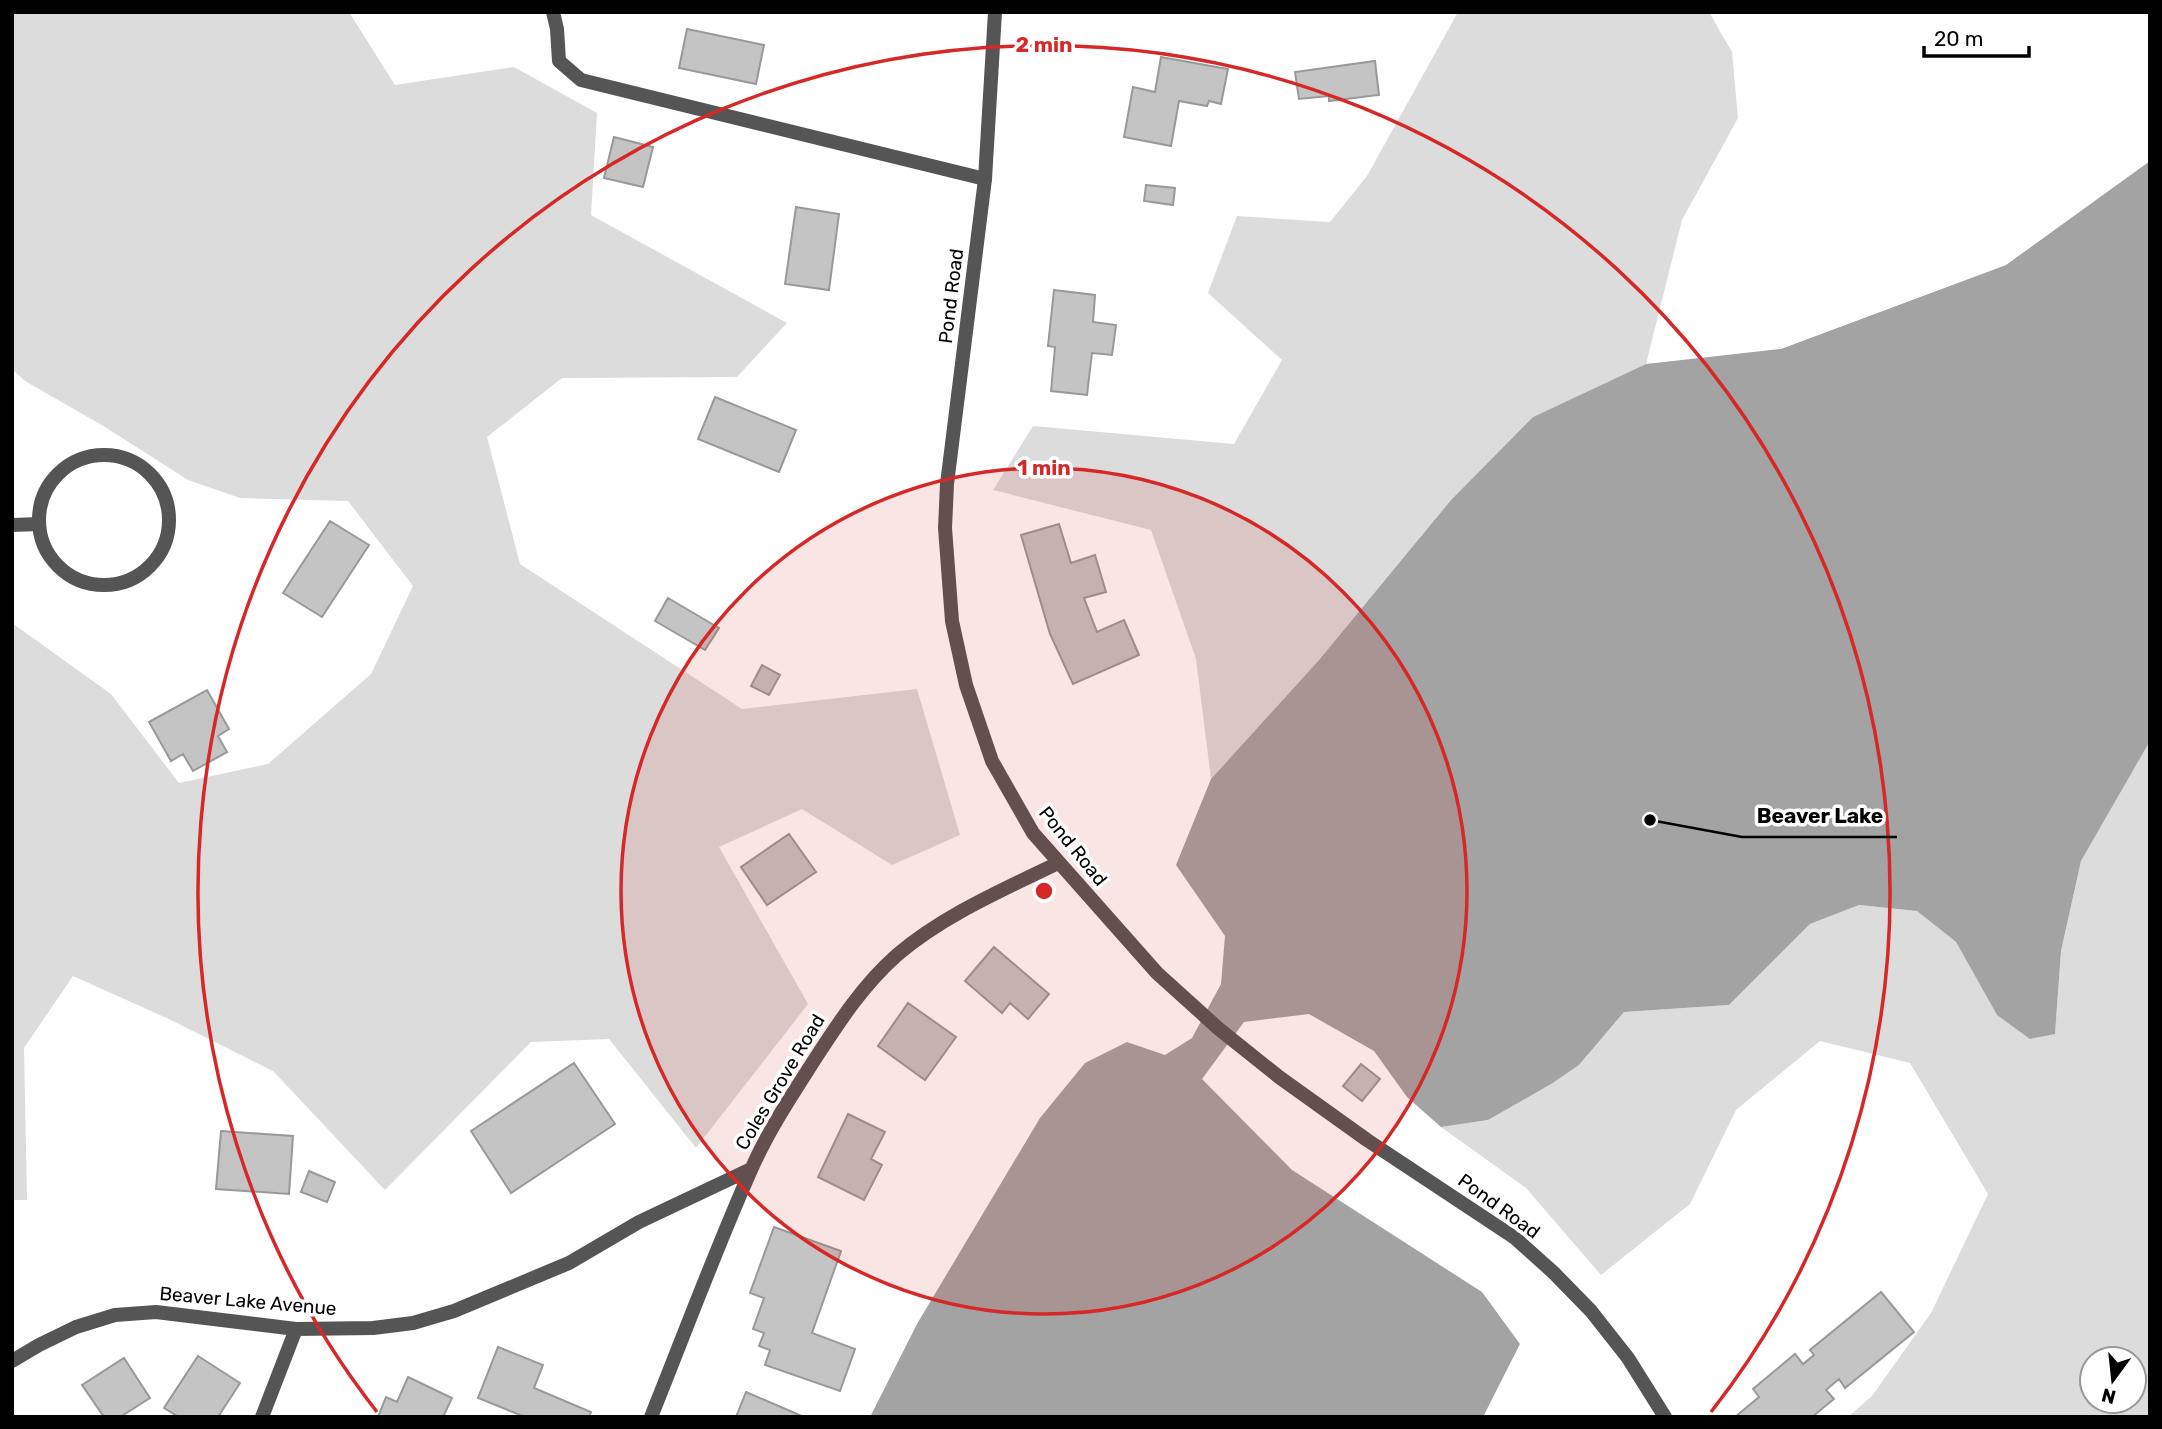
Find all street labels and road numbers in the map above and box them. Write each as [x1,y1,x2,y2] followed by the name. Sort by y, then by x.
[934,247,968,345] street label: Pond Road
[1034,802,1112,890] street label: Pond Road
[730,1010,830,1154] street label: Coles Grove Road
[1454,1169,1544,1243] street label: Pond Road
[158,1282,338,1320] street label: Beaver Lake Avenue

